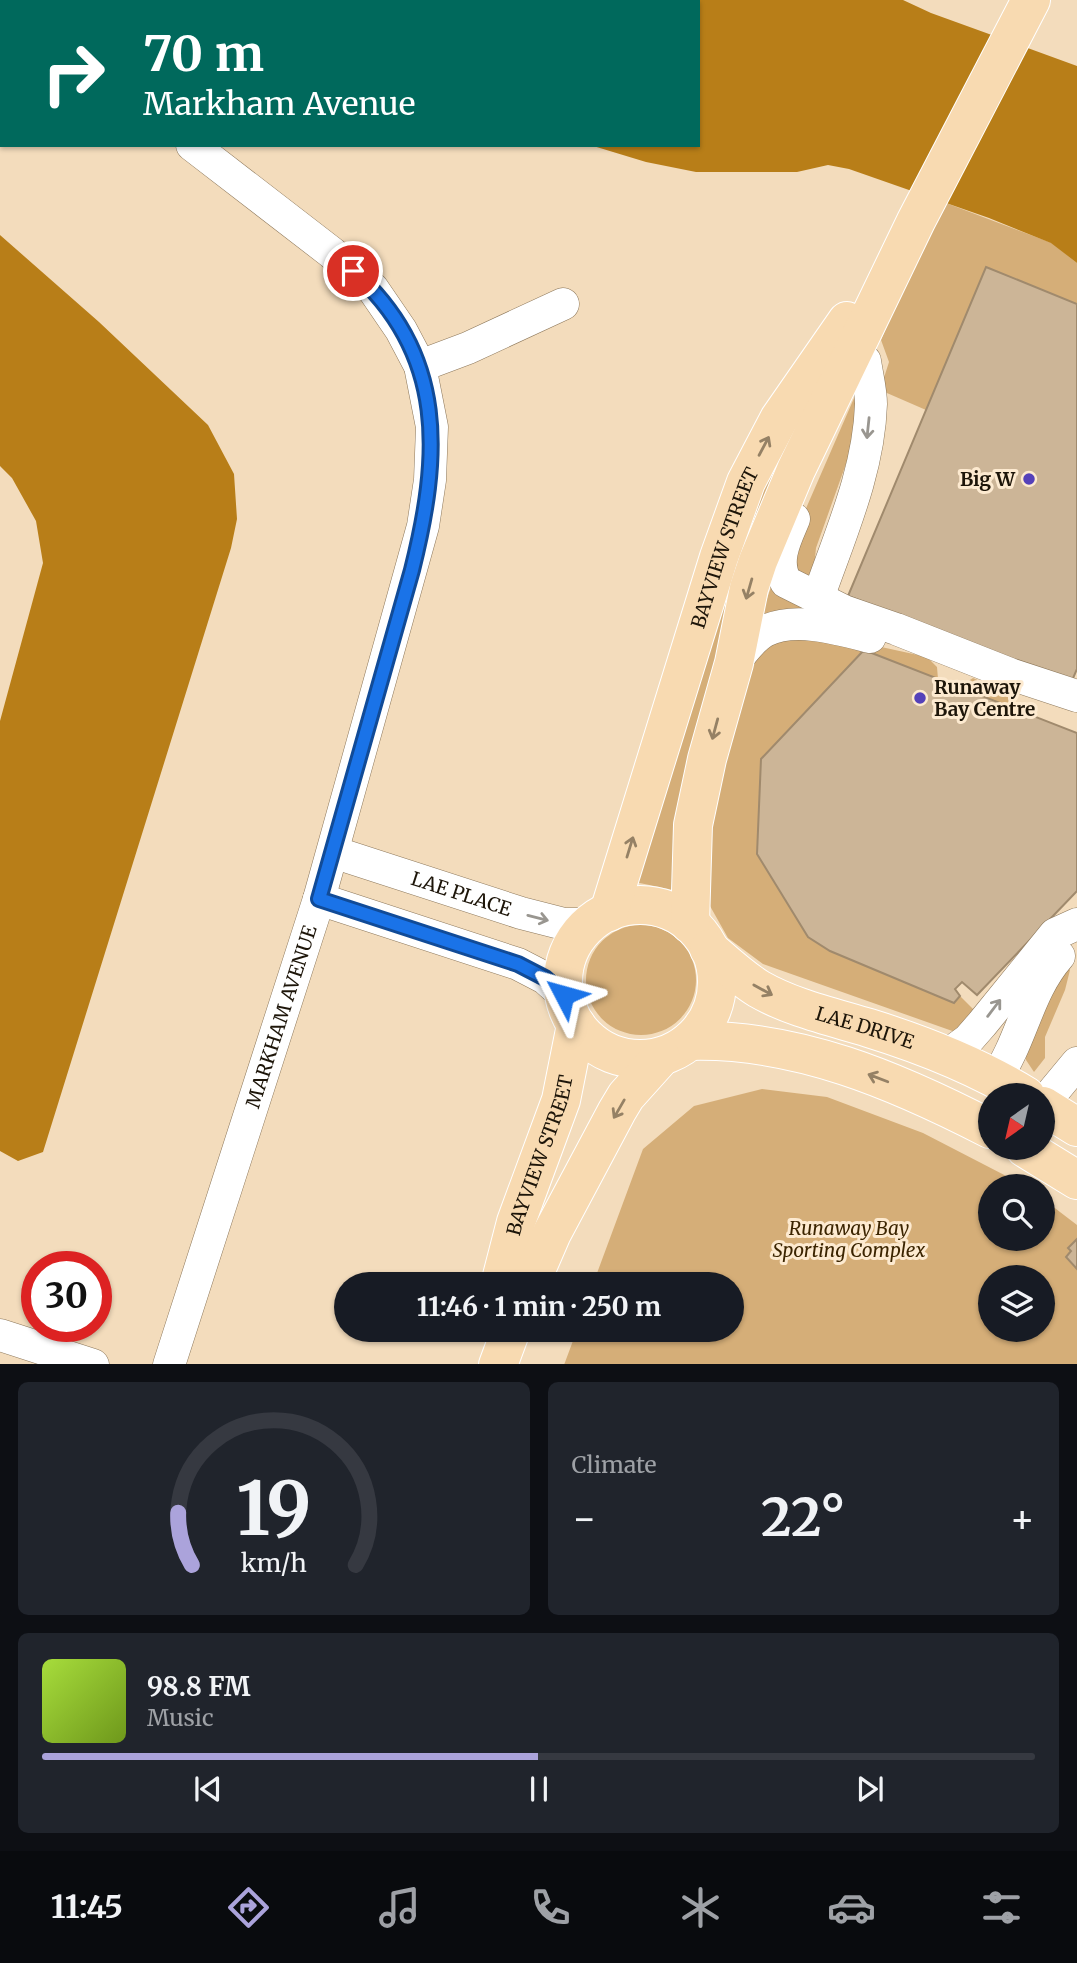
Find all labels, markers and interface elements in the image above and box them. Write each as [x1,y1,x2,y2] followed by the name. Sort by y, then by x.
[143,23,264,84] text: 70 m
[28,28,119,119] icon: right
[143,84,415,124] text: Markham Avenue
[323,241,383,301] pin
[334,252,372,290] icon: arrive
[862,416,875,439] one-way arrow
[757,436,771,456] one-way arrow
[686,463,764,631] street label: BAYVIEW STREET
[960,467,1016,491] place label: Big W
[1021,471,1037,487] marker: Big W
[742,578,755,600] one-way arrow
[934,675,1035,721] place label: Runaway Bay Centre
[912,690,928,706] marker: Runaway Bay Centre
[708,718,721,740] one-way arrow
[625,836,638,858] one-way arrow
[408,866,515,921] street label: LAE PLACE
[526,912,549,925] one-way arrow
[241,922,322,1111] street label: MARKHAM AVENUE
[527,958,601,1032] position arrow
[753,983,773,997] one-way arrow
[987,999,1002,1018] one-way arrow
[813,1001,917,1054] street label: LAE DRIVE
[868,1071,889,1084] one-way arrow
[501,1073,578,1238] street label: BAYVIEW STREET
[978,1083,1055,1160] north arrow
[978,1083,1055,1342] map controls
[611,1099,625,1119] one-way arrow
[978,1174,1055,1251] button: search
[773,1216,926,1262] park label: Runaway Bay Sporting Complex
[21,1251,112,1342] speed limit sign: 30
[978,1265,1055,1342] button: layers
[417,1290,661,1323] text: 11:46 · 1 min · 250 m
[572,1450,657,1479] text: Climate
[236,1463,311,1555] text: 19
[761,1485,845,1550] text: 22°
[572,1495,597,1542] text: −
[1010,1495,1035,1542] text: +
[241,1546,307,1578] text: km/h
[147,1670,250,1703] text: 98.8 FM
[147,1703,214,1732] text: Music
[189,1770,227,1808] icon: previous
[520,1770,558,1808] icon: pause
[851,1770,889,1808] icon: next
[224,1883,273,1932] icon: directions
[375,1883,424,1932] icon: music
[526,1883,575,1932] icon: phone
[676,1883,725,1932] icon: climate
[827,1883,876,1932] icon: car
[977,1883,1026,1932] icon: filters
[51,1887,123,1927] text: 11:45

